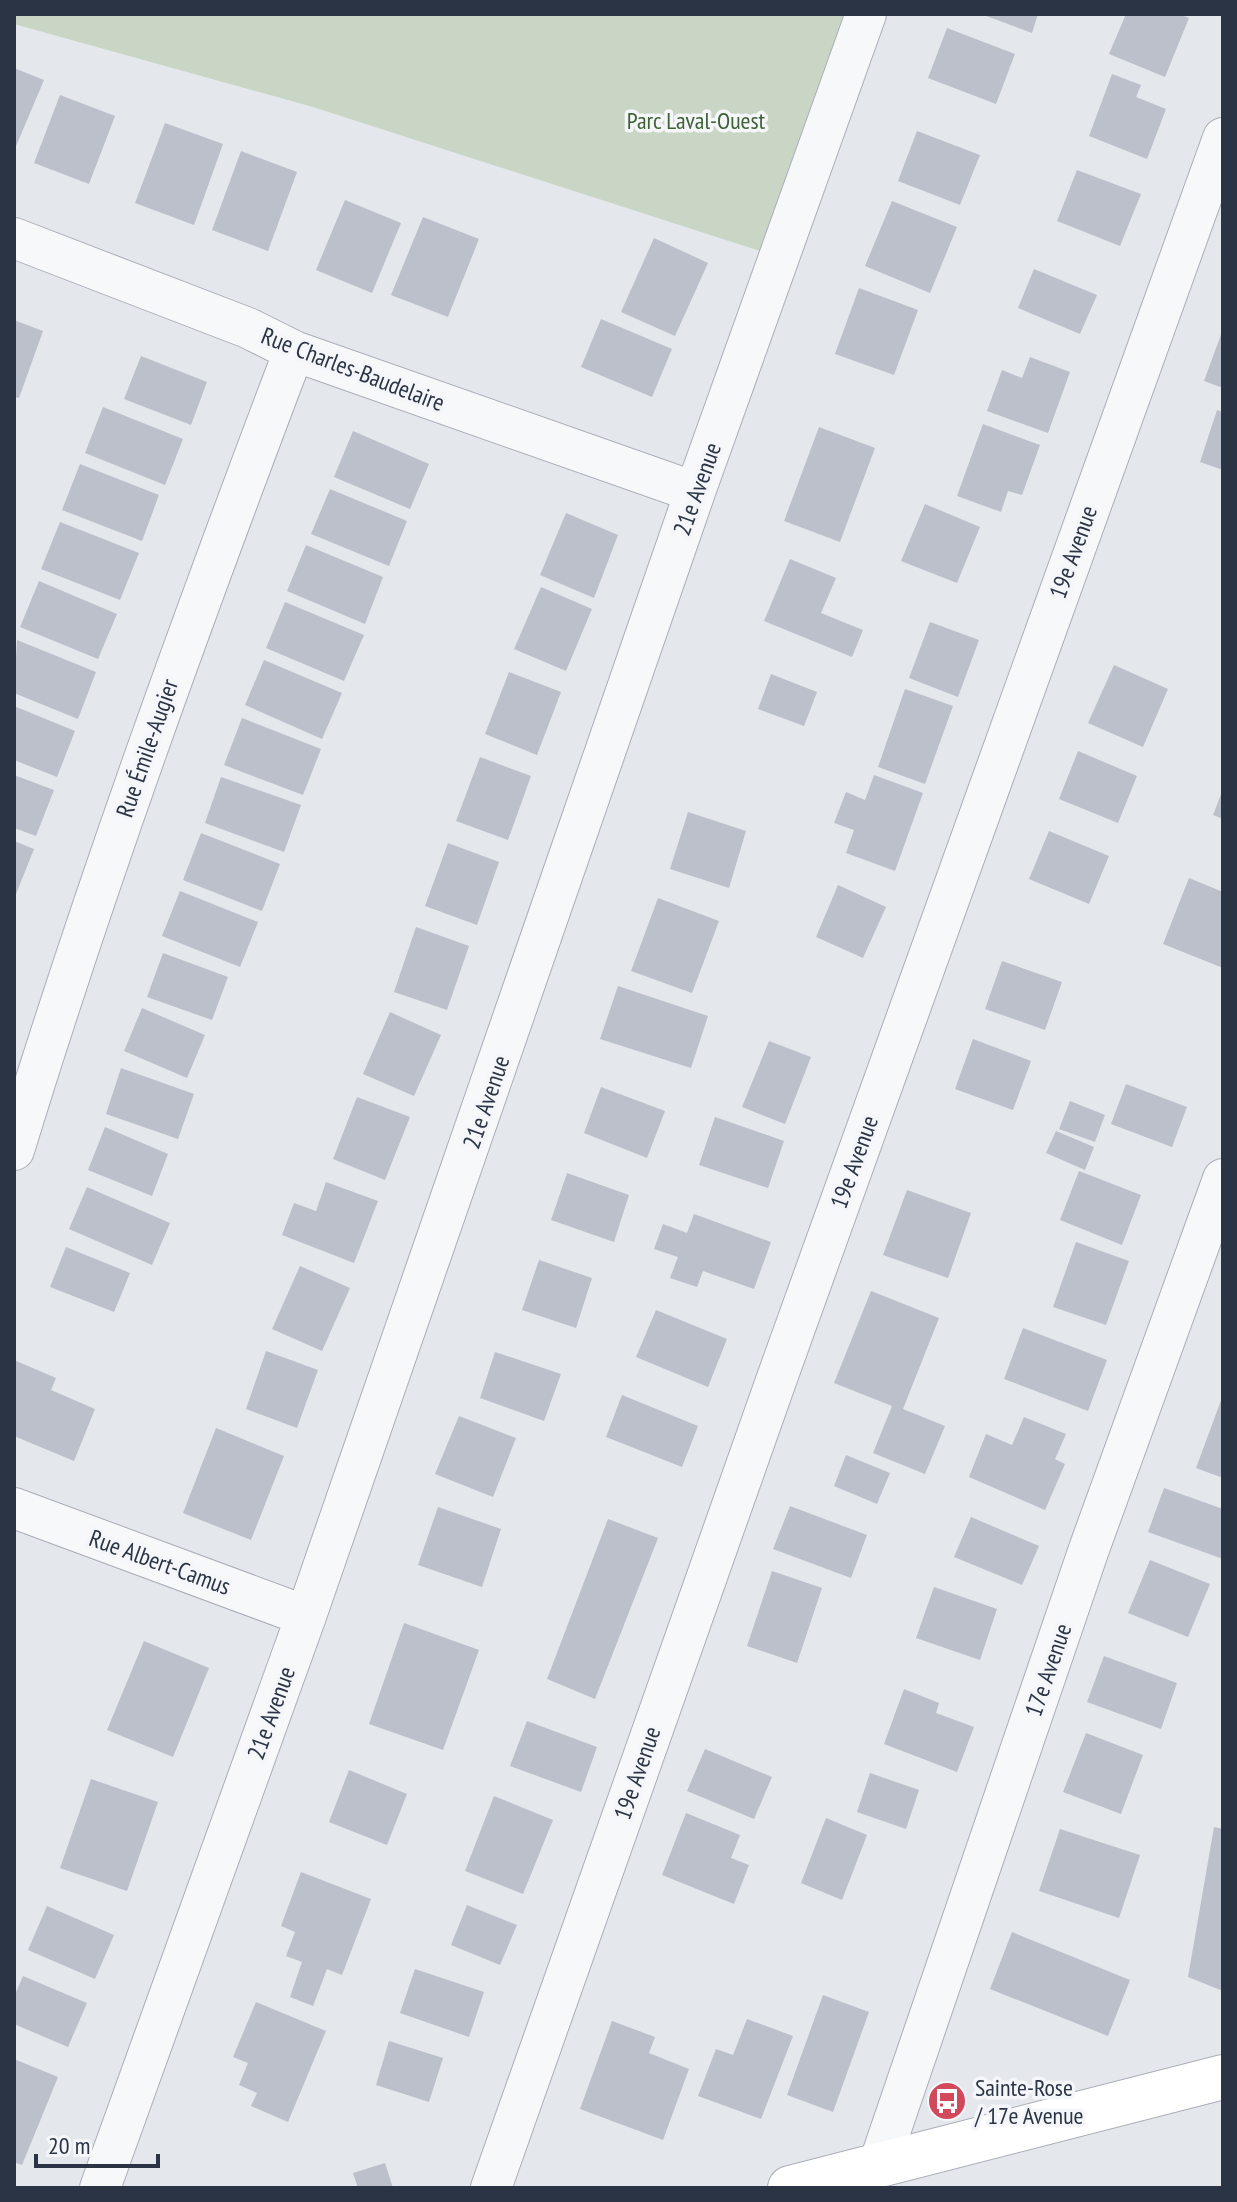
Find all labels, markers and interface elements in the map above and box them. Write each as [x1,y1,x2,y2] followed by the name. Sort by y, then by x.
[627,105,766,136] park label: Parc Laval-Ouest
[257,320,449,418] street label: Rue Charles-Baudelaire
[666,438,728,540] street label: 21e Avenue
[1042,501,1104,603] street label: 19e Avenue
[109,674,185,821] street label: Rue Émile-Augier
[456,1051,516,1153] street label: 21e Avenue
[823,1111,885,1213] street label: 19e Avenue
[85,1522,235,1602] street label: Rue Albert-Camus
[1018,1619,1078,1721] street label: 17e Avenue
[240,1662,302,1764] street label: 21e Avenue
[607,1722,667,1824] street label: 19e Avenue
[974,2072,1083,2131] place label: Sainte-Rose / 17e Avenue
[926,2080,968,2122] bus stop icon: Sainte-Rose / 17e Avenue
[36,2118,158,2168] scale bar
[48,2130,90,2161] text: 20 m

